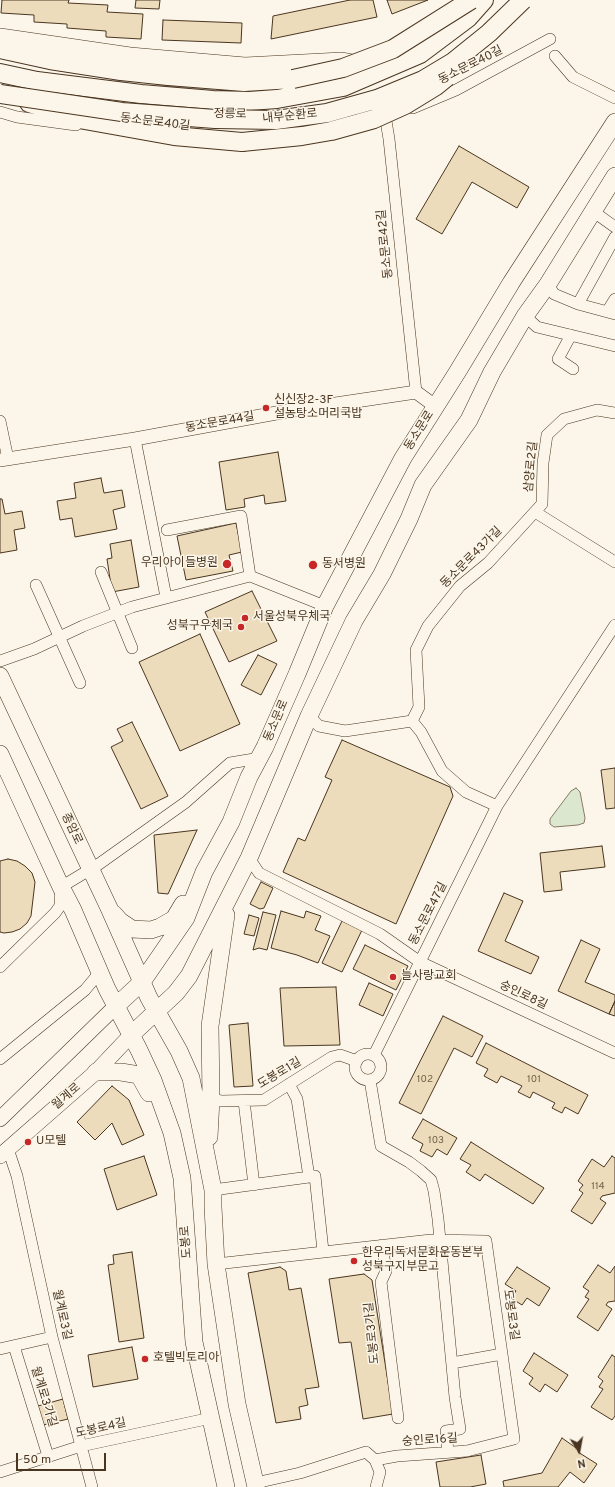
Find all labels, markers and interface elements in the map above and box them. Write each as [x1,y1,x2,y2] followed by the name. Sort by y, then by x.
[436,44,506,88] street label: 동소문로40길
[262,107,318,127] street label: 내부순환로
[213,108,247,122] street label: 정릉로
[119,112,191,134] street label: 동소문로40길
[375,208,397,280] street label: 동소문로42길
[274,394,362,422] place label: 신신장2-3F 설농탕소머리국밥
[261,403,271,413] marker: 신신장2-3F 설농탕소머리국밥
[402,408,438,454] street label: 동소문로
[184,410,256,436] street label: 동소문로44길
[523,441,541,493] street label: 삼양로2길
[438,524,506,592] street label: 동소문로43가길
[141,557,218,571] place label: 우리아이들병원
[221,558,233,570] marker: 우리아이들병원
[322,558,366,572] place label: 동서병원
[307,559,319,571] marker: 동서병원
[253,611,330,625] place label: 서울성북우체국
[240,613,250,623] marker: 서울성북우체국
[167,620,233,634] place label: 성북구우체국
[236,622,246,632] marker: 성북구우체국
[262,698,292,744] street label: 동소문로
[57,811,85,847] street label: 종암로
[407,880,451,948] street label: 동소문로47길
[401,970,456,984] place label: 늘사랑교회
[388,972,398,982] marker: 늘사랑교회
[497,979,549,1013] street label: 숭인로8길
[255,1055,305,1093] street label: 도봉로1길
[417,1074,433,1086] house number: 102
[527,1074,541,1086] house number: 101
[50,1081,84,1113] street label: 월계로
[36,1135,66,1149] place label: U모텔
[428,1135,444,1147] house number: 103
[23,1137,33,1147] marker: U모텔
[591,1181,605,1193] house number: 114
[178,1225,196,1259] street label: 도봉로
[362,1247,483,1275] place label: 한우리독서문화운동본부 성북구지부문고
[349,1256,359,1266] marker: 한우리독서문화운동본부 성북구지부문고
[48,1288,74,1342] street label: 월계로3길
[499,1289,521,1341] street label: 도봉로3길
[363,1301,383,1365] street label: 도봉로3가길
[153,1352,219,1366] place label: 호텔빅토리아
[140,1354,150,1364] marker: 호텔빅토리아
[27,1365,59,1429] street label: 월계로3가길
[74,1416,128,1442] street label: 도봉로4길
[559,1431,599,1471] north arrow
[402,1432,458,1450] street label: 숭인로16길
[18,1445,108,1471] scale bar
[23,1452,51,1468] text: 50 m
[576,1455,587,1470] text: N

